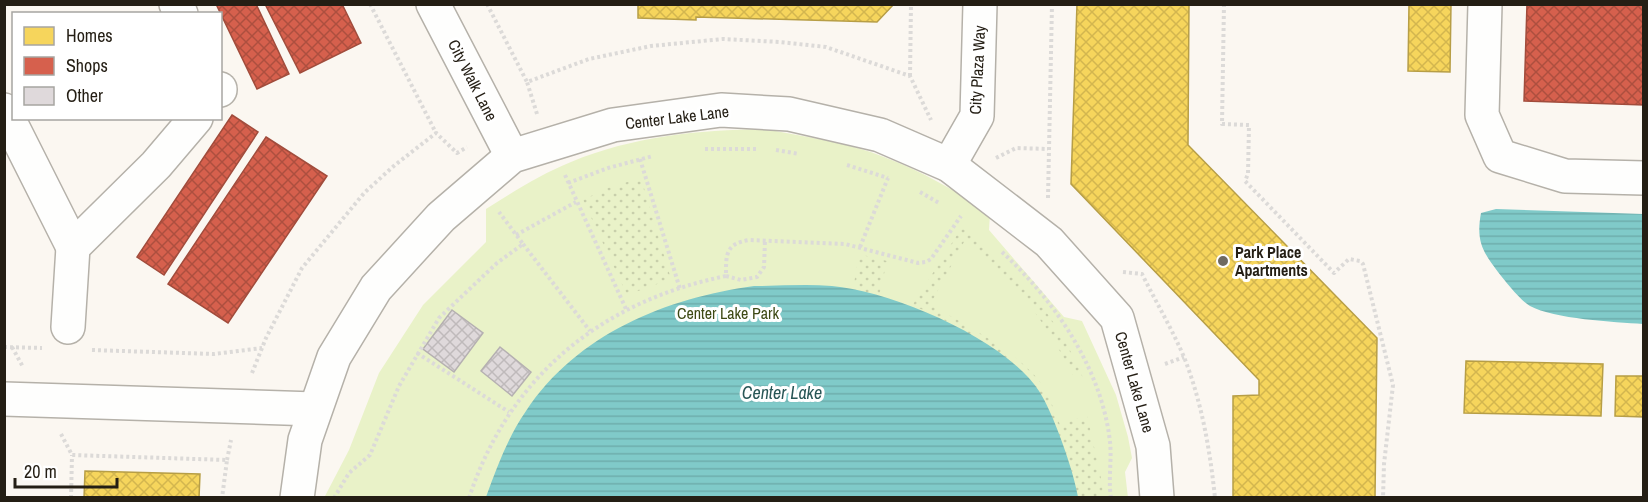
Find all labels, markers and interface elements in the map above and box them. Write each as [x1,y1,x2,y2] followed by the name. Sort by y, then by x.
[12,12,222,120] legend
[66,23,113,48] text: Homes
[964,24,990,115] street label: City Plaza Way
[443,36,503,124] street label: City Walk Lane
[66,53,108,78] text: Shops
[66,83,103,108] text: Other
[624,100,730,134] street label: Center Lake Lane
[1235,241,1308,281] place label: Park Place Apartments
[1216,254,1230,268] marker: Park Place Apartments
[677,302,779,324] park label: Center Lake Park
[1110,329,1160,435] street label: Center Lake Lane
[742,380,822,405] water label: Center Lake
[15,451,117,489] scale bar
[24,459,57,484] text: 20 m

